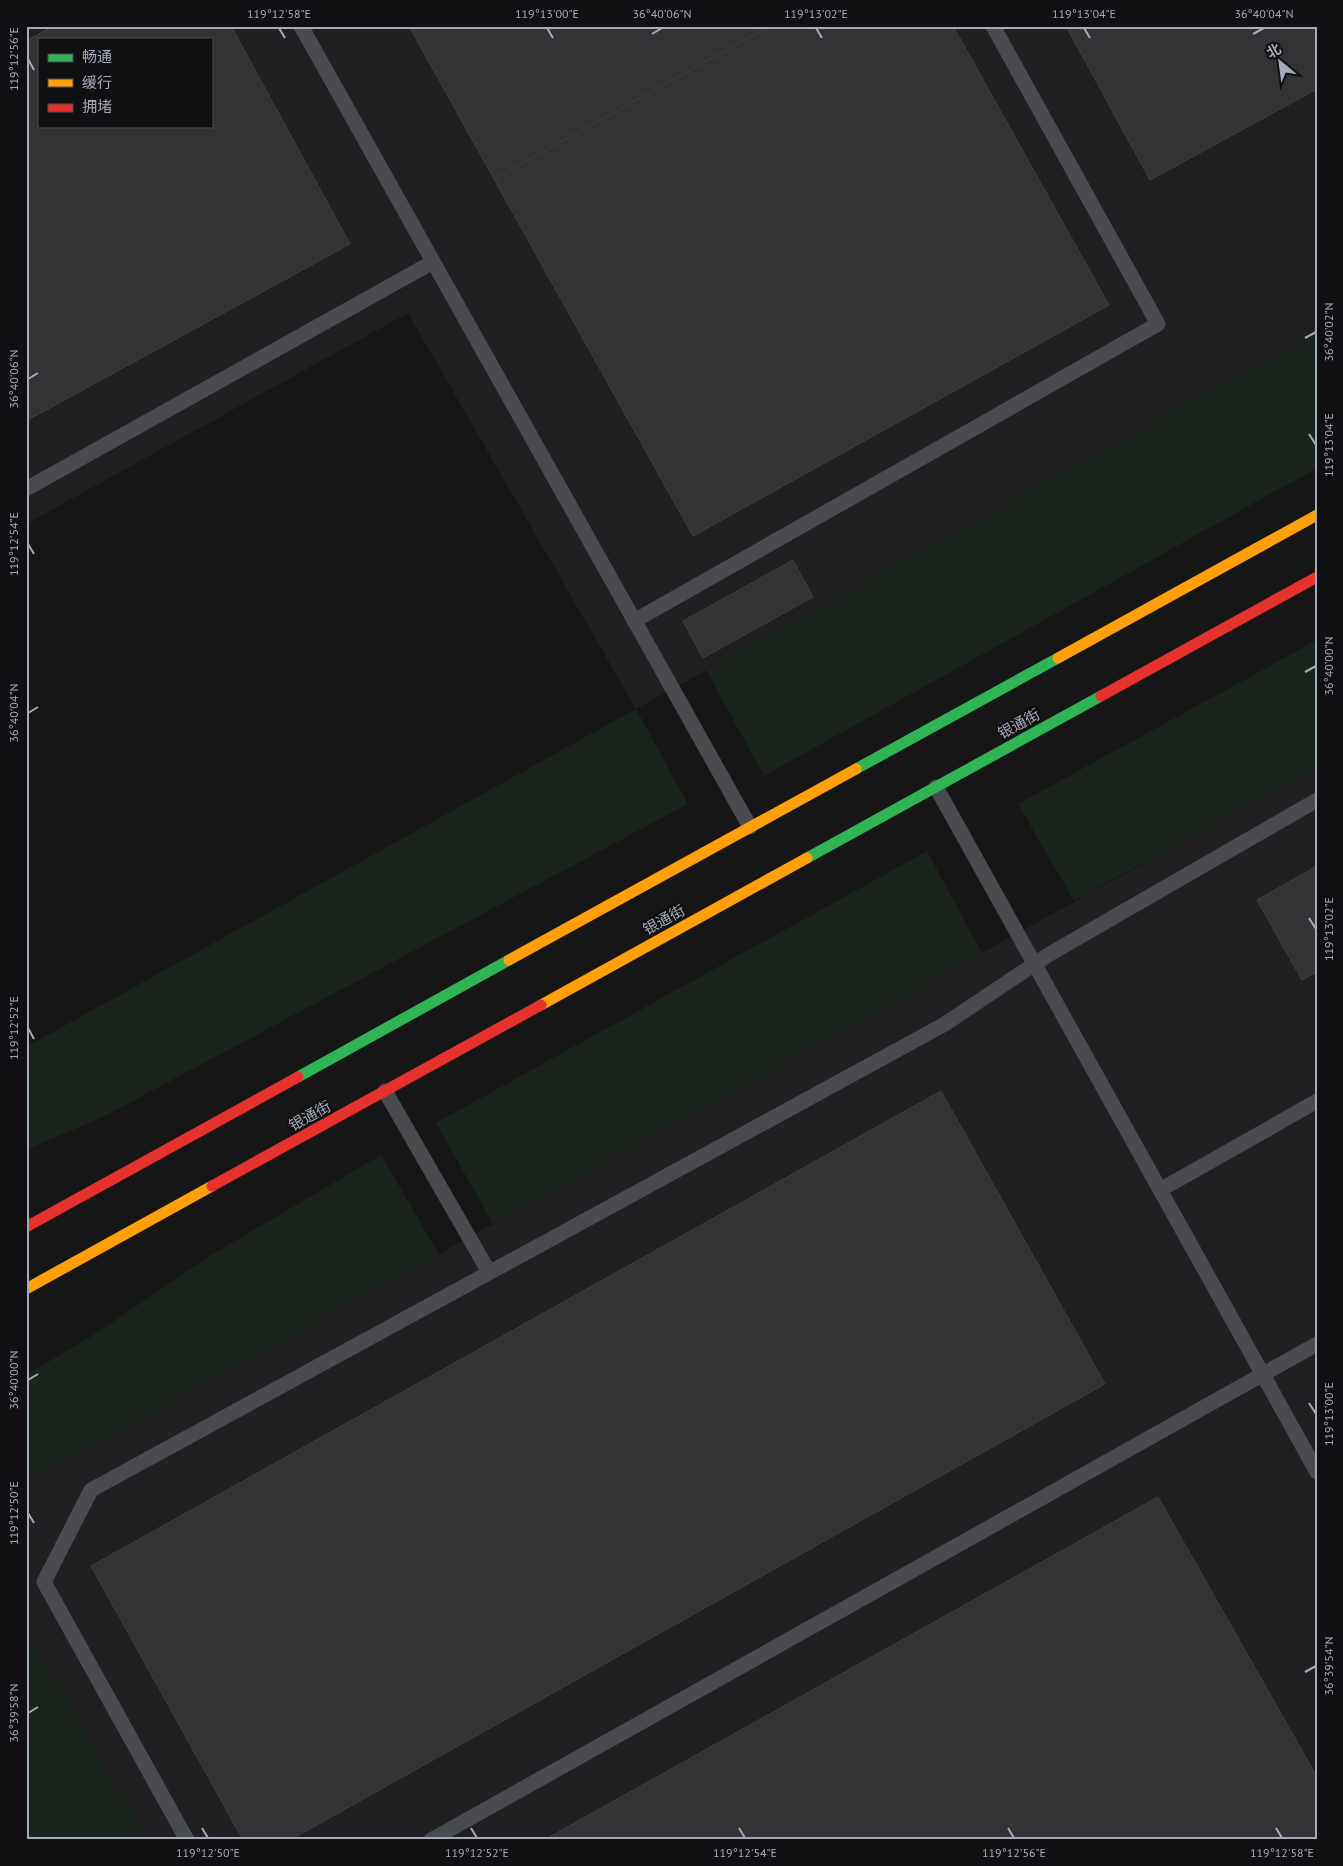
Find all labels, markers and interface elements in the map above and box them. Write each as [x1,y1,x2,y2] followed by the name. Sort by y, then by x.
[247,6,311,21] text: 119°12'58"E
[515,6,579,21] text: 119°13'00"E
[632,6,692,21] text: 36°40'06"N
[784,6,848,21] text: 119°13'02"E
[1052,6,1116,21] text: 119°13'04"E
[1234,6,1294,21] text: 36°40'04"N
[6,27,21,91] text: 119°12'56"E
[38,38,212,128] legend
[1256,38,1306,88] north arrow
[1263,39,1284,62] text: 北
[82,47,112,66] text: 畅通
[82,73,112,92] text: 缓行
[82,97,112,116] text: 拥堵
[1321,302,1336,362] text: 36°40'02"N
[6,349,21,409] text: 36°40'06"N
[1321,413,1336,477] text: 119°13'04"E
[6,512,21,576] text: 119°12'54"E
[1321,636,1336,696] text: 36°40'00"N
[6,683,21,743] text: 36°40'04"N
[994,704,1043,743] street label: 银通街
[1321,897,1336,961] text: 119°13'02"E
[639,900,688,939] street label: 银通街
[6,996,21,1060] text: 119°12'52"E
[285,1096,334,1135] street label: 银通街
[6,1350,21,1410] text: 36°40'00"N
[1321,1382,1336,1446] text: 119°13'00"E
[6,1481,21,1545] text: 119°12'50"E
[1321,1636,1336,1696] text: 36°39'54"N
[6,1683,21,1743] text: 36°39'58"N
[176,1845,240,1860] text: 119°12'50"E
[445,1845,509,1860] text: 119°12'52"E
[713,1845,777,1860] text: 119°12'54"E
[982,1845,1046,1860] text: 119°12'56"E
[1250,1845,1314,1860] text: 119°12'58"E

